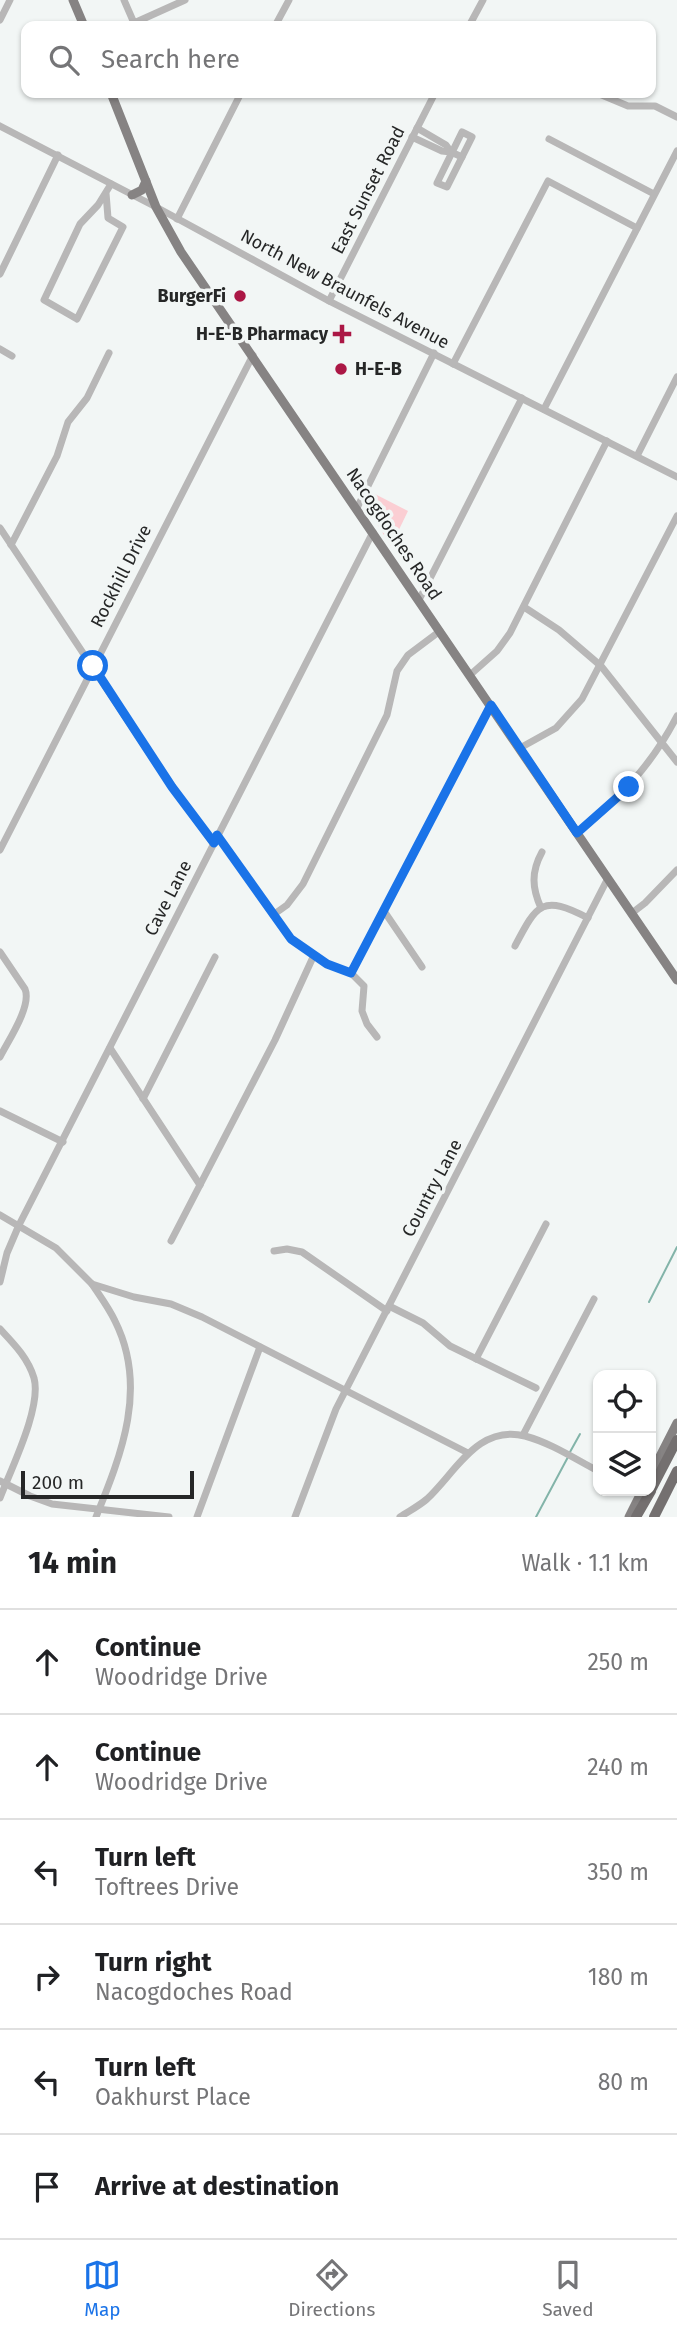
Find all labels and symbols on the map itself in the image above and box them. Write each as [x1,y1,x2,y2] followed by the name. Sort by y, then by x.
[326,122,410,258] street label: East Sunset Road
[237,225,453,353] street label: North New Braunfels Avenue
[158,285,226,307] place label: BurgerFi
[232,288,248,304] marker: BurgerFi
[196,323,329,345] place label: H-E-B Pharmacy
[334,326,350,342] marker: H-E-B Pharmacy
[355,358,402,380] place label: H-E-B
[333,361,349,377] marker: H-E-B
[342,464,446,604] street label: Nacogdoches Road
[86,521,156,631] street label: Rockhill Drive
[77,650,108,681] route start
[613,771,644,802] route end
[140,857,196,939] street label: Cave Lane
[397,1135,467,1241] street label: Country Lane
[21,1468,194,1500] scale bar

